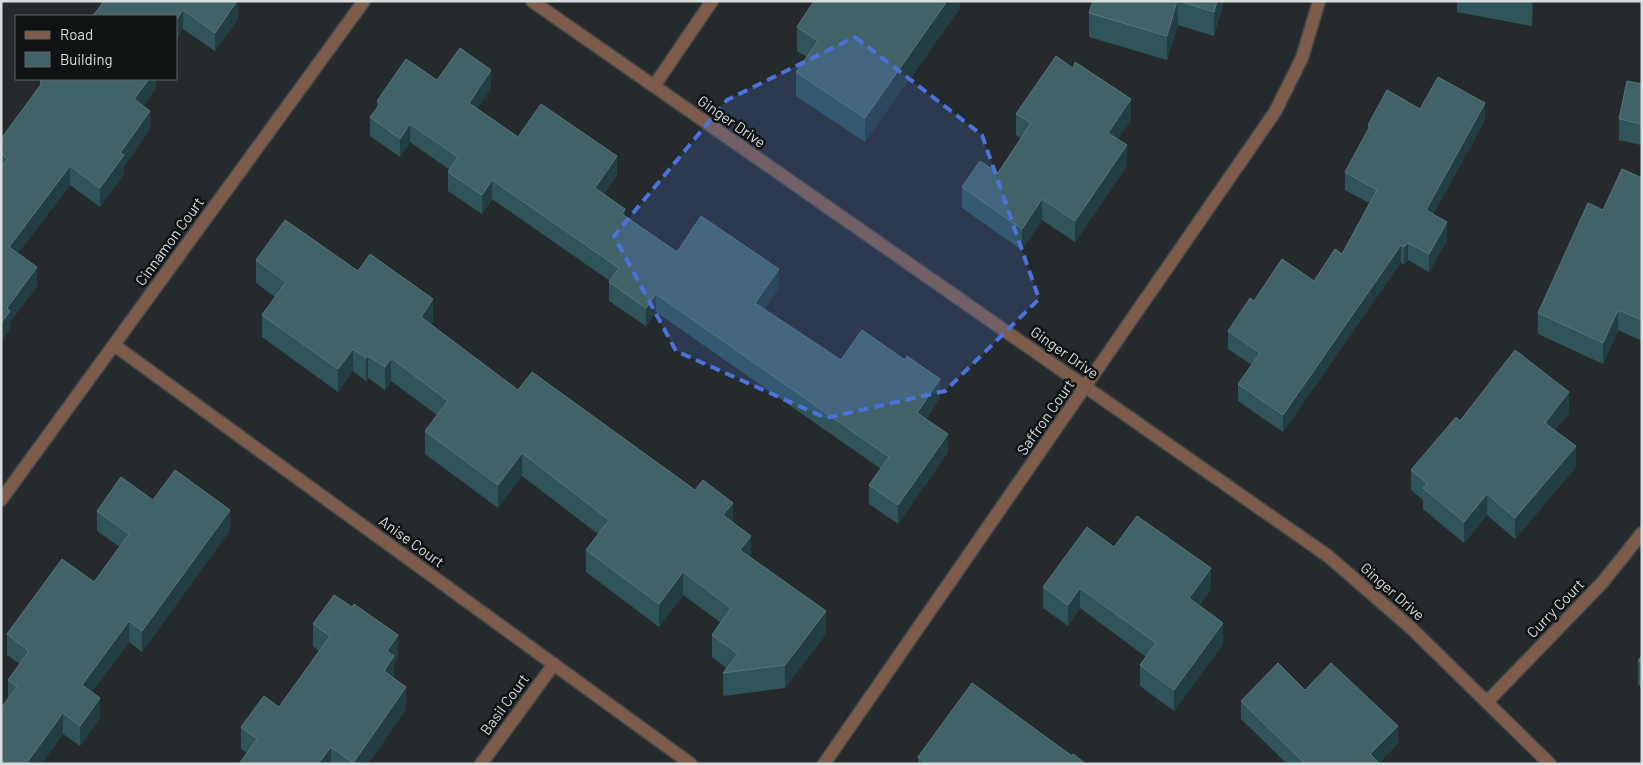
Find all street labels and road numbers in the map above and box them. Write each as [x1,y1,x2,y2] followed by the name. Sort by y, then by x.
[694,91,770,151] street label: Ginger Drive
[131,193,207,289] street label: Cinnamon Court
[1027,322,1103,382] street label: Ginger Drive
[1012,376,1078,458] street label: Saffron Court
[376,511,448,571] street label: Anise Court
[1357,558,1429,624] street label: Ginger Drive
[1523,575,1587,641] street label: Curry Court
[476,670,532,738] street label: Basil Court

